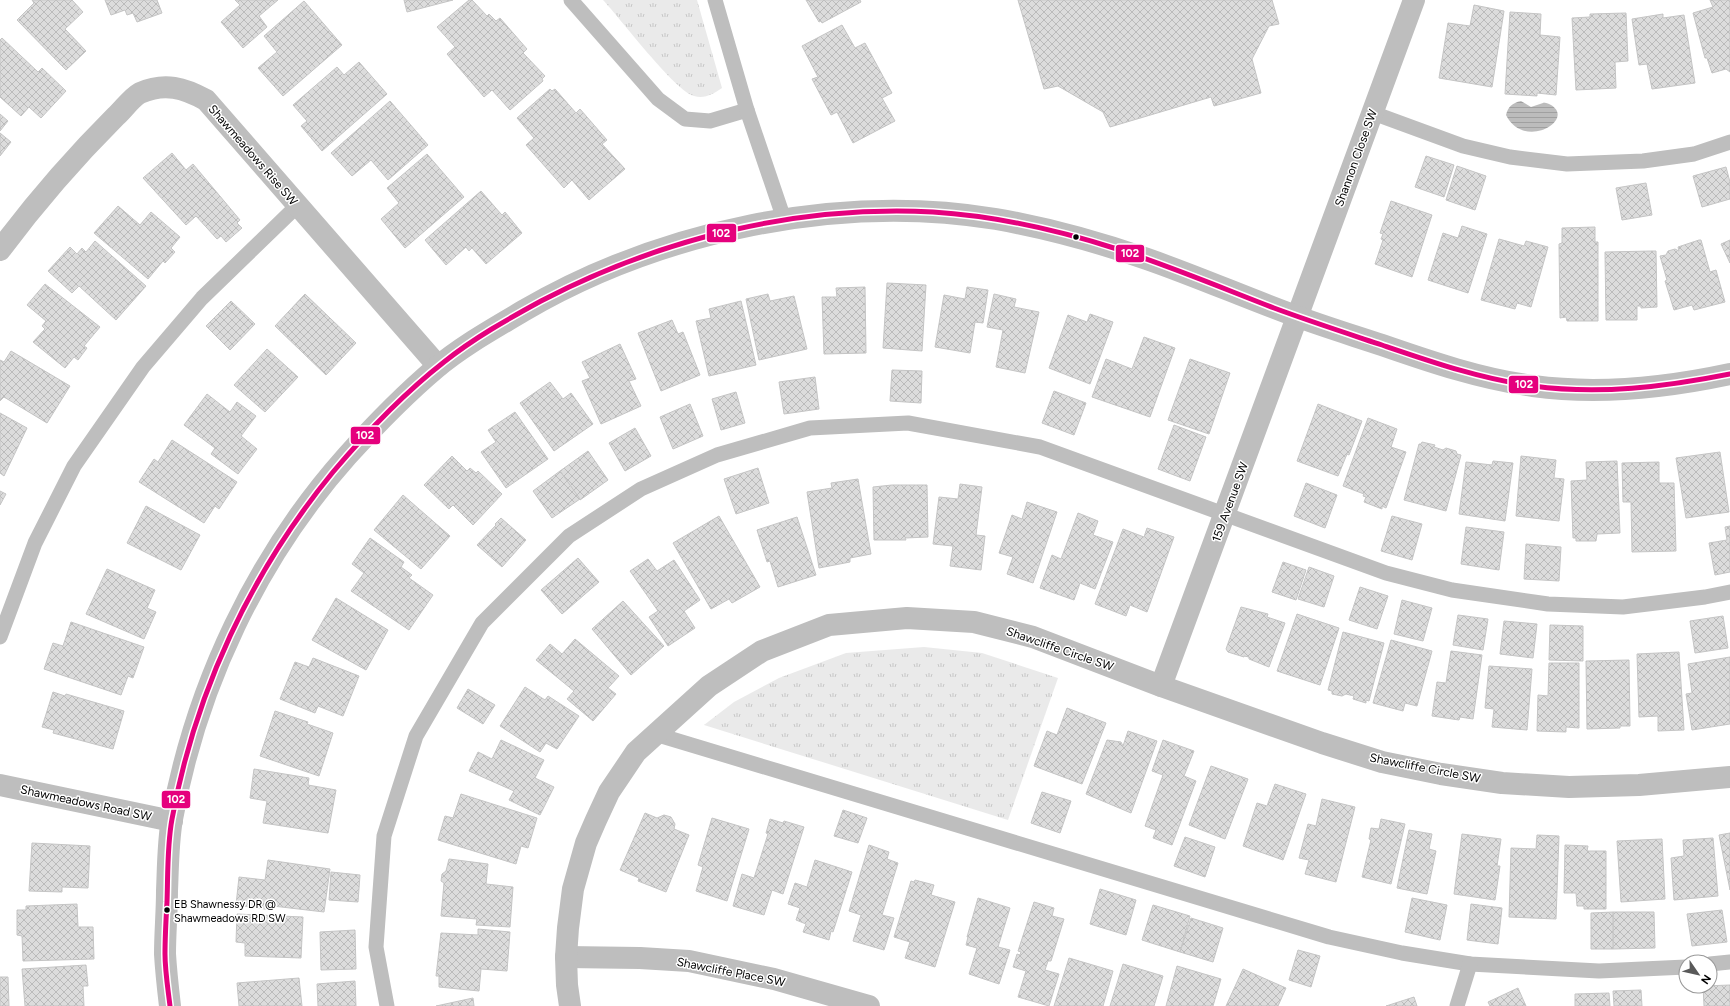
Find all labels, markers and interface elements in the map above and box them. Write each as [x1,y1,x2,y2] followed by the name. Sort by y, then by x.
[206,102,301,208] street label: Shawmeadows Rise SW
[1332,107,1380,209] street label: Shannon Close SW
[706,223,737,243] line badge: 102
[712,227,730,240] text: 102
[1071,232,1081,242] unlabelled marker
[1115,244,1145,263] line badge: 102
[1121,247,1139,260] text: 102
[1508,375,1539,394] line badge: 102
[1515,378,1533,391] text: 102
[350,426,381,445] line badge: 102
[356,429,374,442] text: 102
[1209,460,1251,544] street label: 159 Avenue SW
[1004,624,1116,674] street label: Shawcliffe Circle SW
[1368,750,1482,786] street label: Shawcliffe Circle SW
[19,782,153,824] street label: Shawmeadows Road SW
[161,790,191,809] line badge: 102
[167,793,185,806] text: 102
[174,898,286,925] place label: EB Shawnessy DR @ Shawmeadows RD SW
[162,905,172,915] marker: EB Shawnessy DR @ Shawmeadows RD SW
[1678,954,1718,994] north arrow
[676,955,787,989] street label: Shawcliffe Place SW
[1698,972,1714,986] text: N

